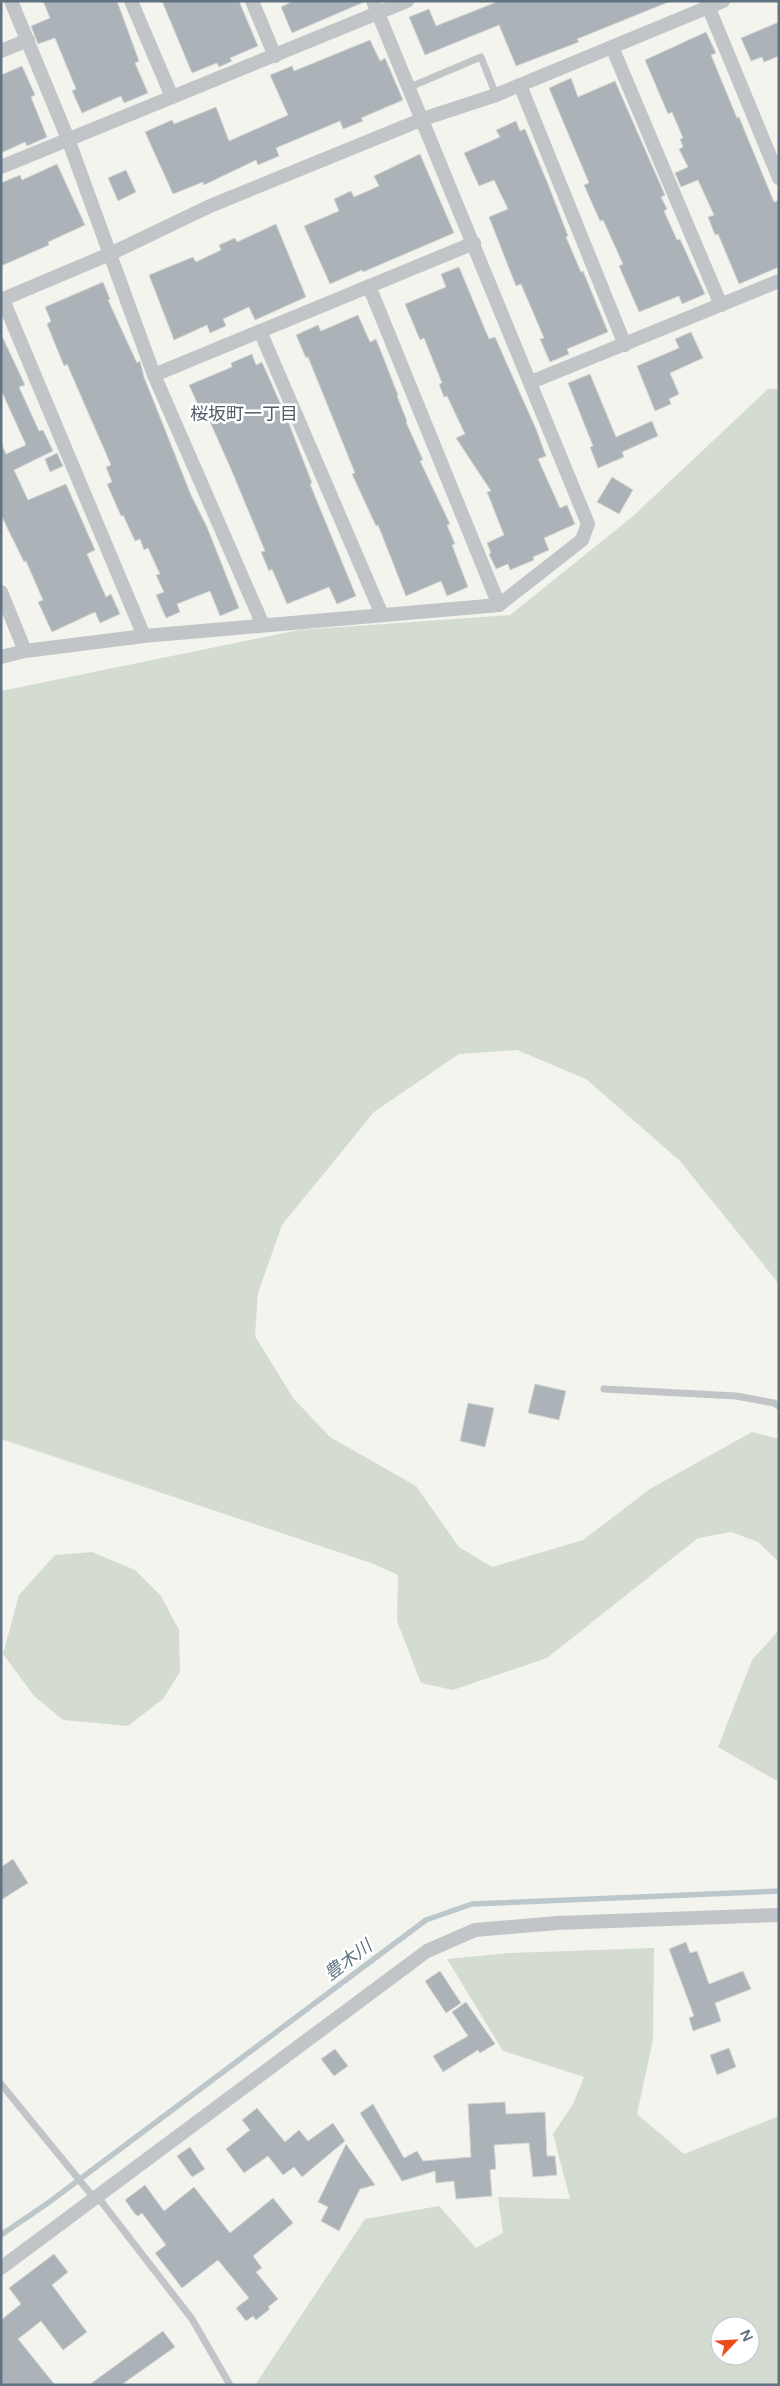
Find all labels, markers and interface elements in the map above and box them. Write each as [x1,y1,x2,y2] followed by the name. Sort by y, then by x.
[190,403,298,425] district label: 桜坂町一丁目
[320,1934,378,1985] water label: 豊木川
[710,2316,760,2366] north arrow
[736,2327,756,2344] text: N

